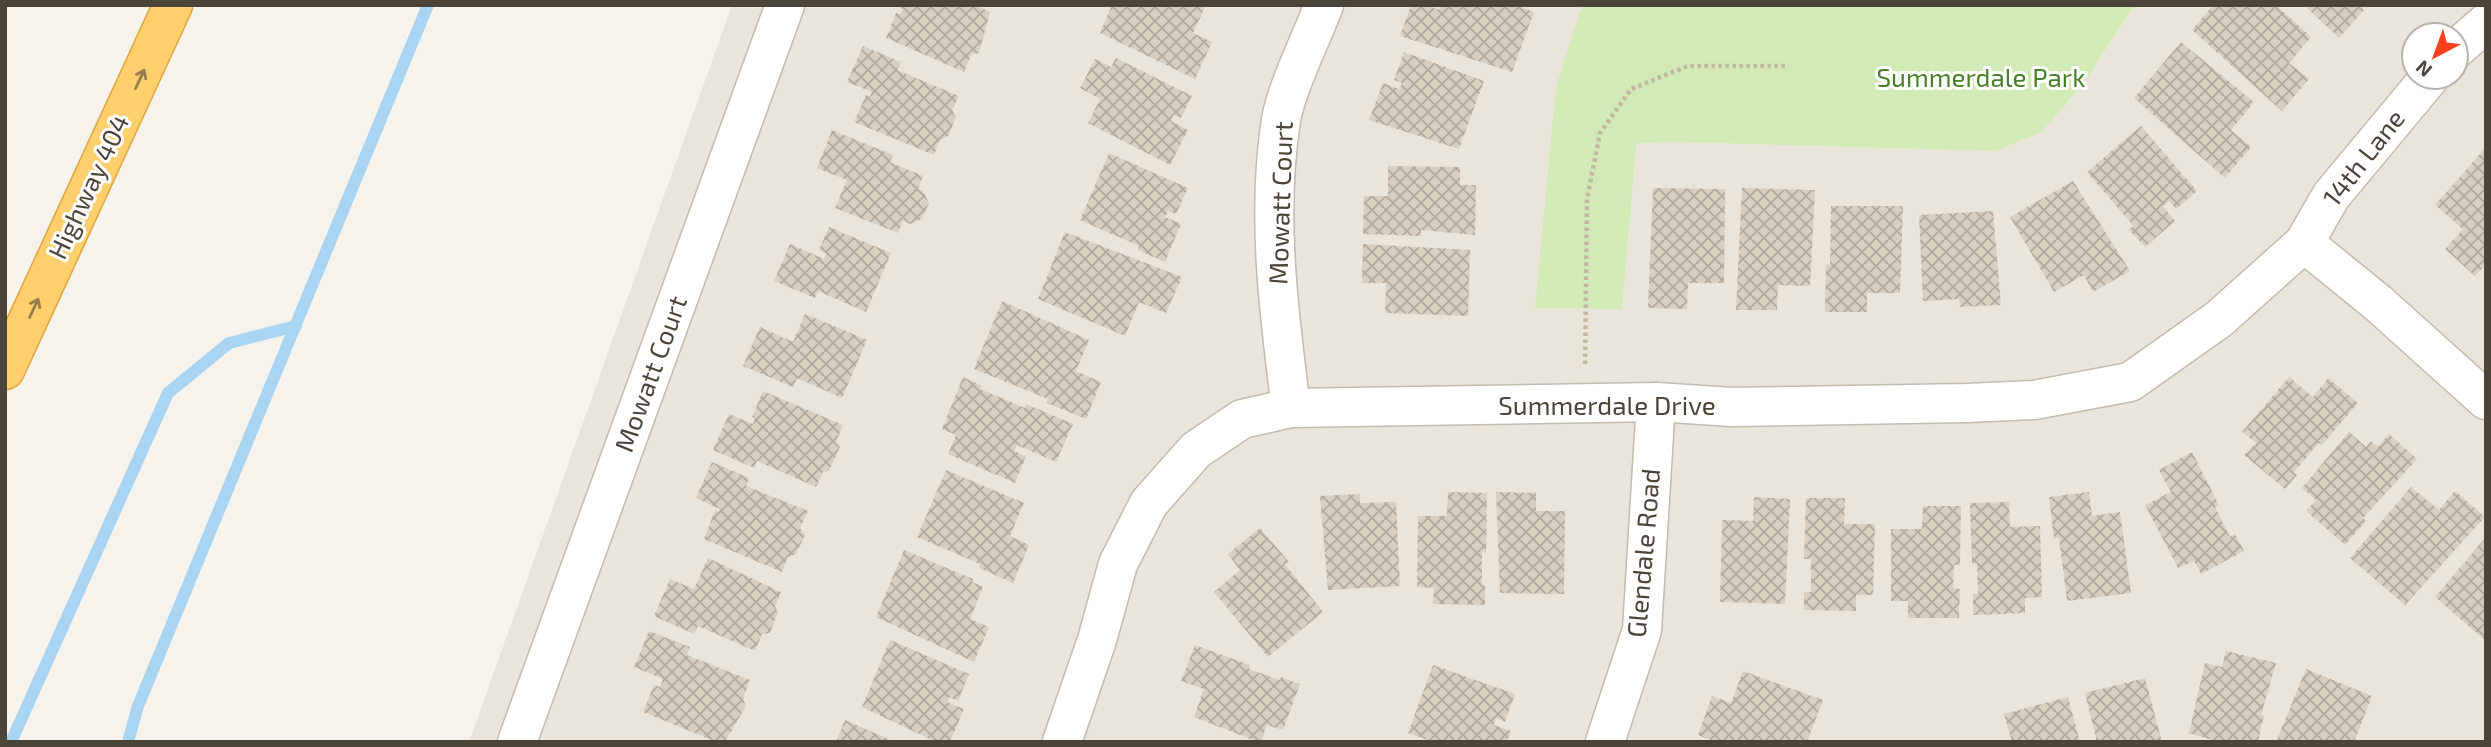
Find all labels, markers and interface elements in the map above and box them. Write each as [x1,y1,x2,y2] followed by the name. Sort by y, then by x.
[2400,21,2470,91] north arrow
[2411,56,2436,82] text: N
[1877,61,2085,92] park label: Summerdale Park
[133,69,147,90] one-way arrow
[2316,103,2410,211] street label: 14th Lane
[41,109,135,263] street label: Highway 404
[1261,121,1298,285] street label: Mowatt Court
[607,291,692,456] street label: Mowatt Court
[28,297,41,319] one-way arrow
[1498,389,1716,420] street label: Summerdale Drive
[1620,467,1665,639] street label: Glendale Road

